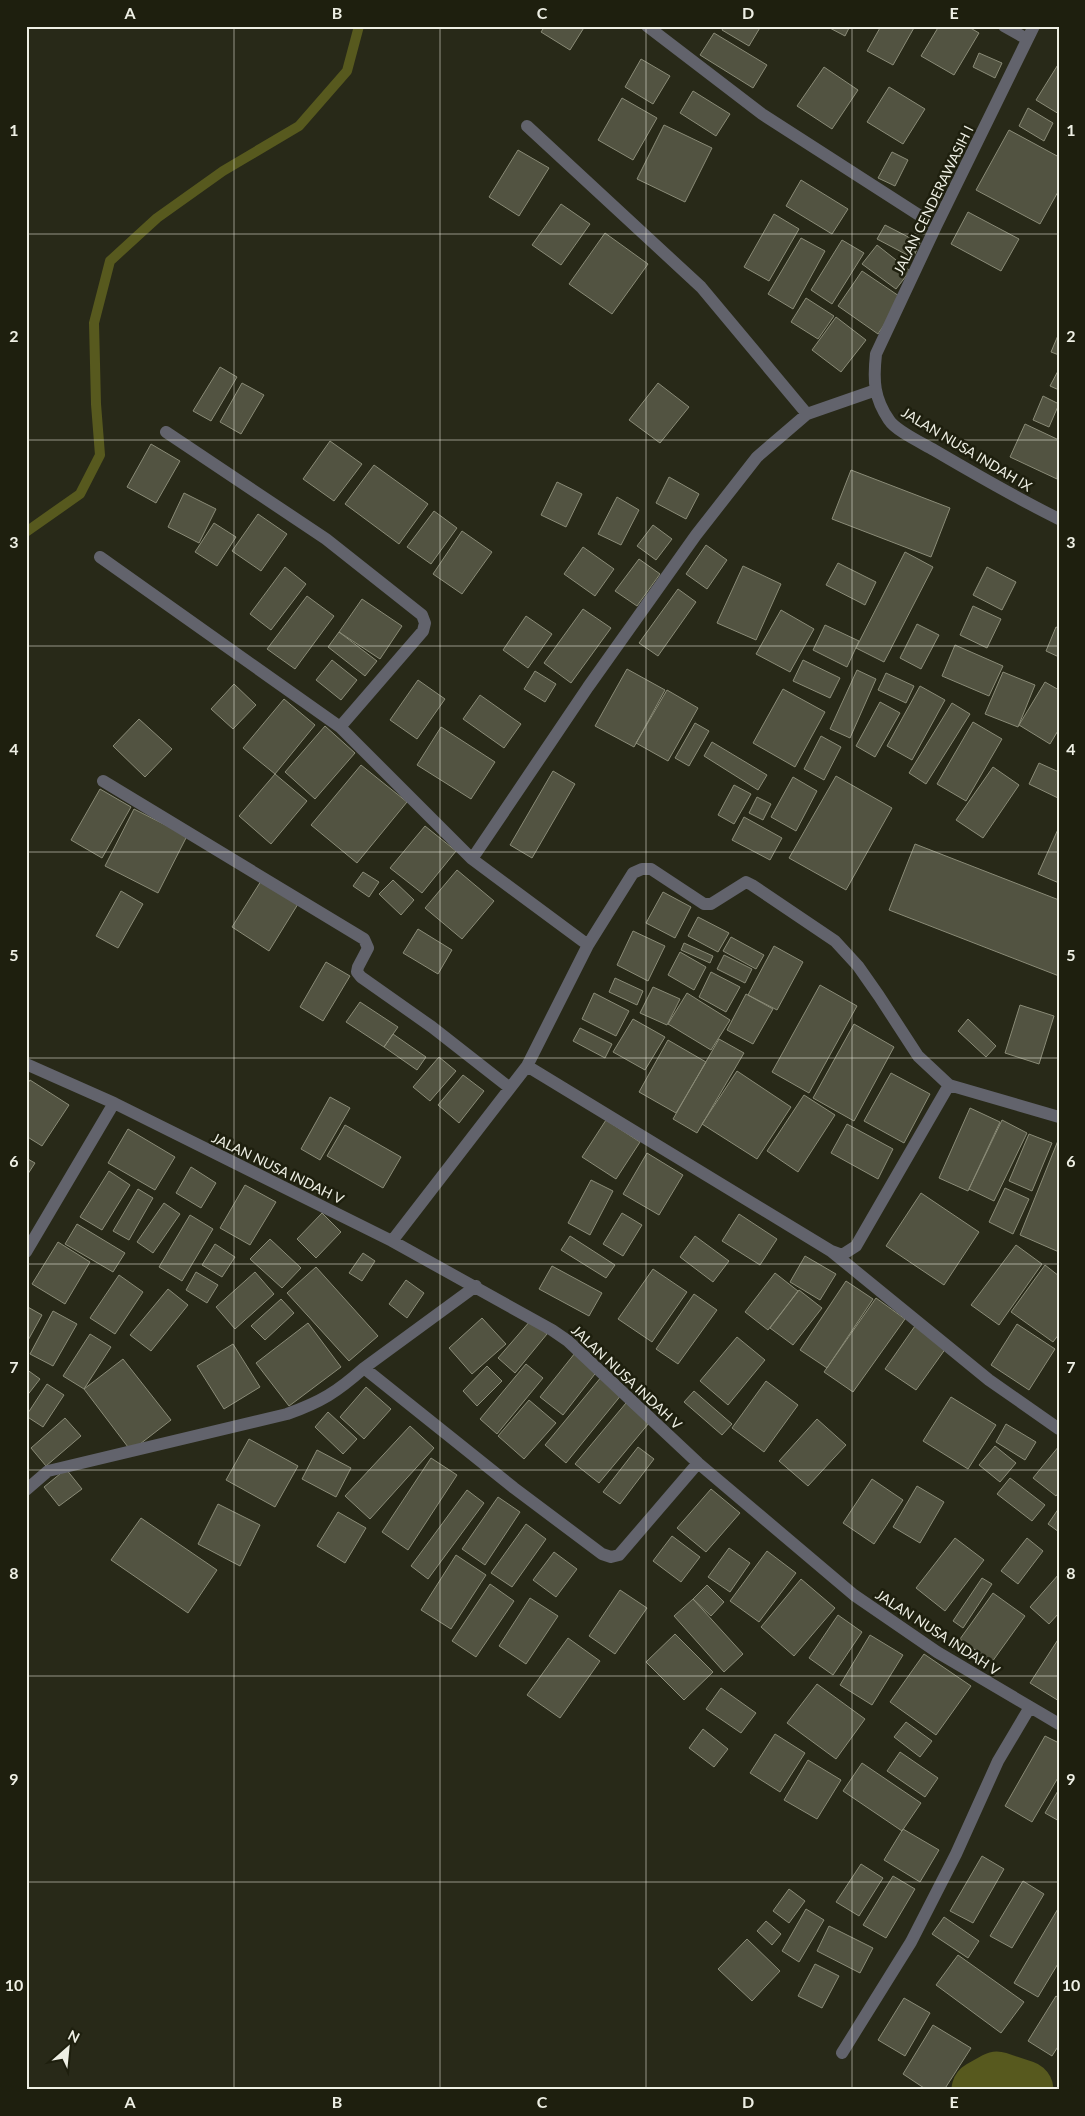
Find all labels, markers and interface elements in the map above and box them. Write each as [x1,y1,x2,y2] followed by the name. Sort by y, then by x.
[123,3,136,22] text: A
[332,3,342,22] text: B
[537,3,548,22] text: C
[742,3,754,22] text: D
[949,3,959,22] text: E
[9,120,19,139] text: 1
[1066,120,1076,139] text: 1
[889,123,977,277] street label: JALAN CENDERAWASIH I
[9,326,19,345] text: 2
[1066,326,1076,345] text: 2
[899,403,1035,495] street label: JALAN NUSA INDAH IX
[9,532,19,551] text: 3
[1066,532,1076,551] text: 3
[9,739,19,758] text: 4
[1066,739,1076,758] text: 4
[9,945,19,964] text: 5
[1066,945,1076,964] text: 5
[209,1129,347,1208] street label: JALAN NUSA INDAH V
[9,1151,19,1170] text: 6
[1066,1151,1076,1170] text: 6
[568,1321,686,1433] street label: JALAN NUSA INDAH V
[9,1357,19,1376] text: 7
[1066,1357,1076,1376] text: 7
[9,1563,19,1582] text: 8
[1066,1563,1076,1582] text: 8
[873,1585,1004,1679] street label: JALAN NUSA INDAH V
[9,1769,19,1788] text: 9
[1066,1769,1076,1788] text: 9
[5,1975,23,1994] text: 10
[1062,1975,1080,1994] text: 10
[42,2024,92,2074] north arrow
[65,2026,83,2046] text: N
[123,2092,136,2111] text: A
[332,2092,342,2111] text: B
[537,2092,548,2111] text: C
[742,2092,754,2111] text: D
[949,2092,959,2111] text: E

